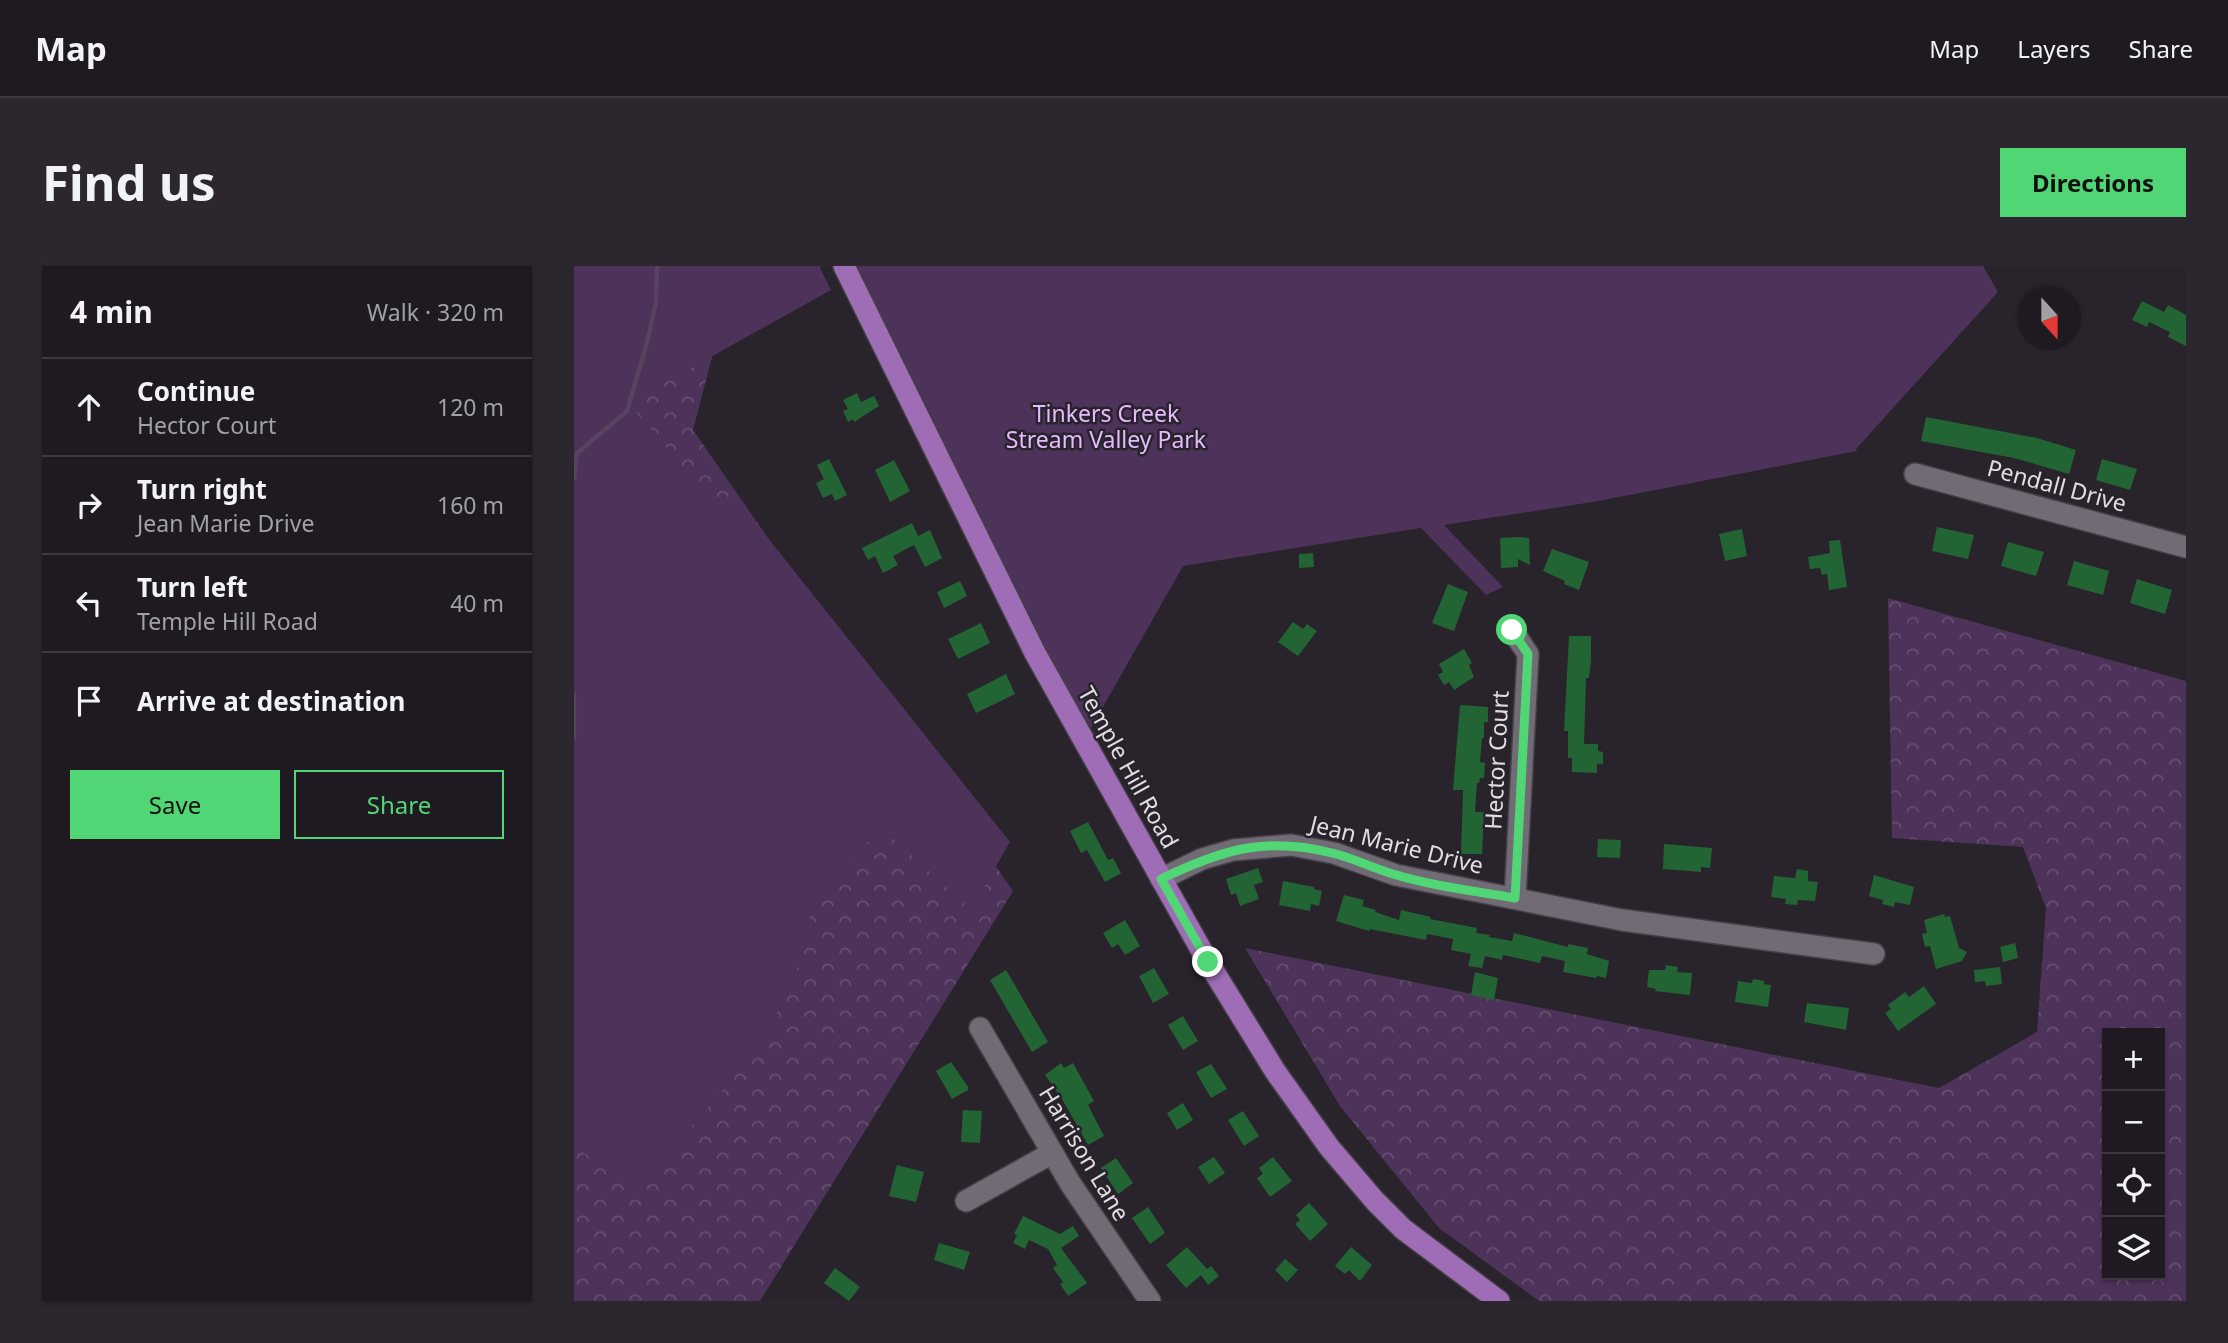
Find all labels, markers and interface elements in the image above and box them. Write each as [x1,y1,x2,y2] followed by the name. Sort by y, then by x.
[35,26,107,71] text: Map
[1929,32,1979,65] text: Map
[2017,32,2091,65] text: Layers
[2129,32,2193,65] text: Share
[2000,148,2186,217] button: Directions
[42,149,216,215] text: Find us
[2018,287,2081,350] north arrow
[70,291,153,332] text: 4 min
[367,296,504,328] text: Walk · 320 m
[137,373,255,409] text: Continue
[70,388,108,426] icon: ahead
[437,391,504,423] text: 120 m
[1006,397,1207,455] park label: Tinkers Creek Stream Valley Park
[137,409,276,441] text: Hector Court
[1984,451,2130,519] street label: Pendall Drive
[137,471,267,507] text: Turn right
[70,486,108,524] icon: right
[437,489,504,521] text: 160 m
[137,507,314,539] text: Jean Marie Drive
[137,569,248,605] text: Turn left
[70,584,108,622] icon: left
[450,587,504,619] text: 40 m
[137,605,318,637] text: Temple Hill Road
[1496,614,1527,645] route start
[1071,680,1187,854] street label: Temple Hill Road
[70,682,108,720] icon: arrive
[137,683,406,719] text: Arrive at destination
[1476,690,1516,830] street label: Hector Court
[70,770,280,839] button: Save
[294,770,504,839] button: Share
[1305,807,1487,881] street label: Jean Marie Drive
[1192,946,1223,977] route end
[2102,1028,2165,1280] map controls
[2102,1028,2165,1091] button: +
[1032,1080,1138,1226] street label: Harrison Lane
[2102,1091,2165,1154] button: −
[2102,1154,2165,1217] button: locate
[2102,1217,2165,1280] button: layers

